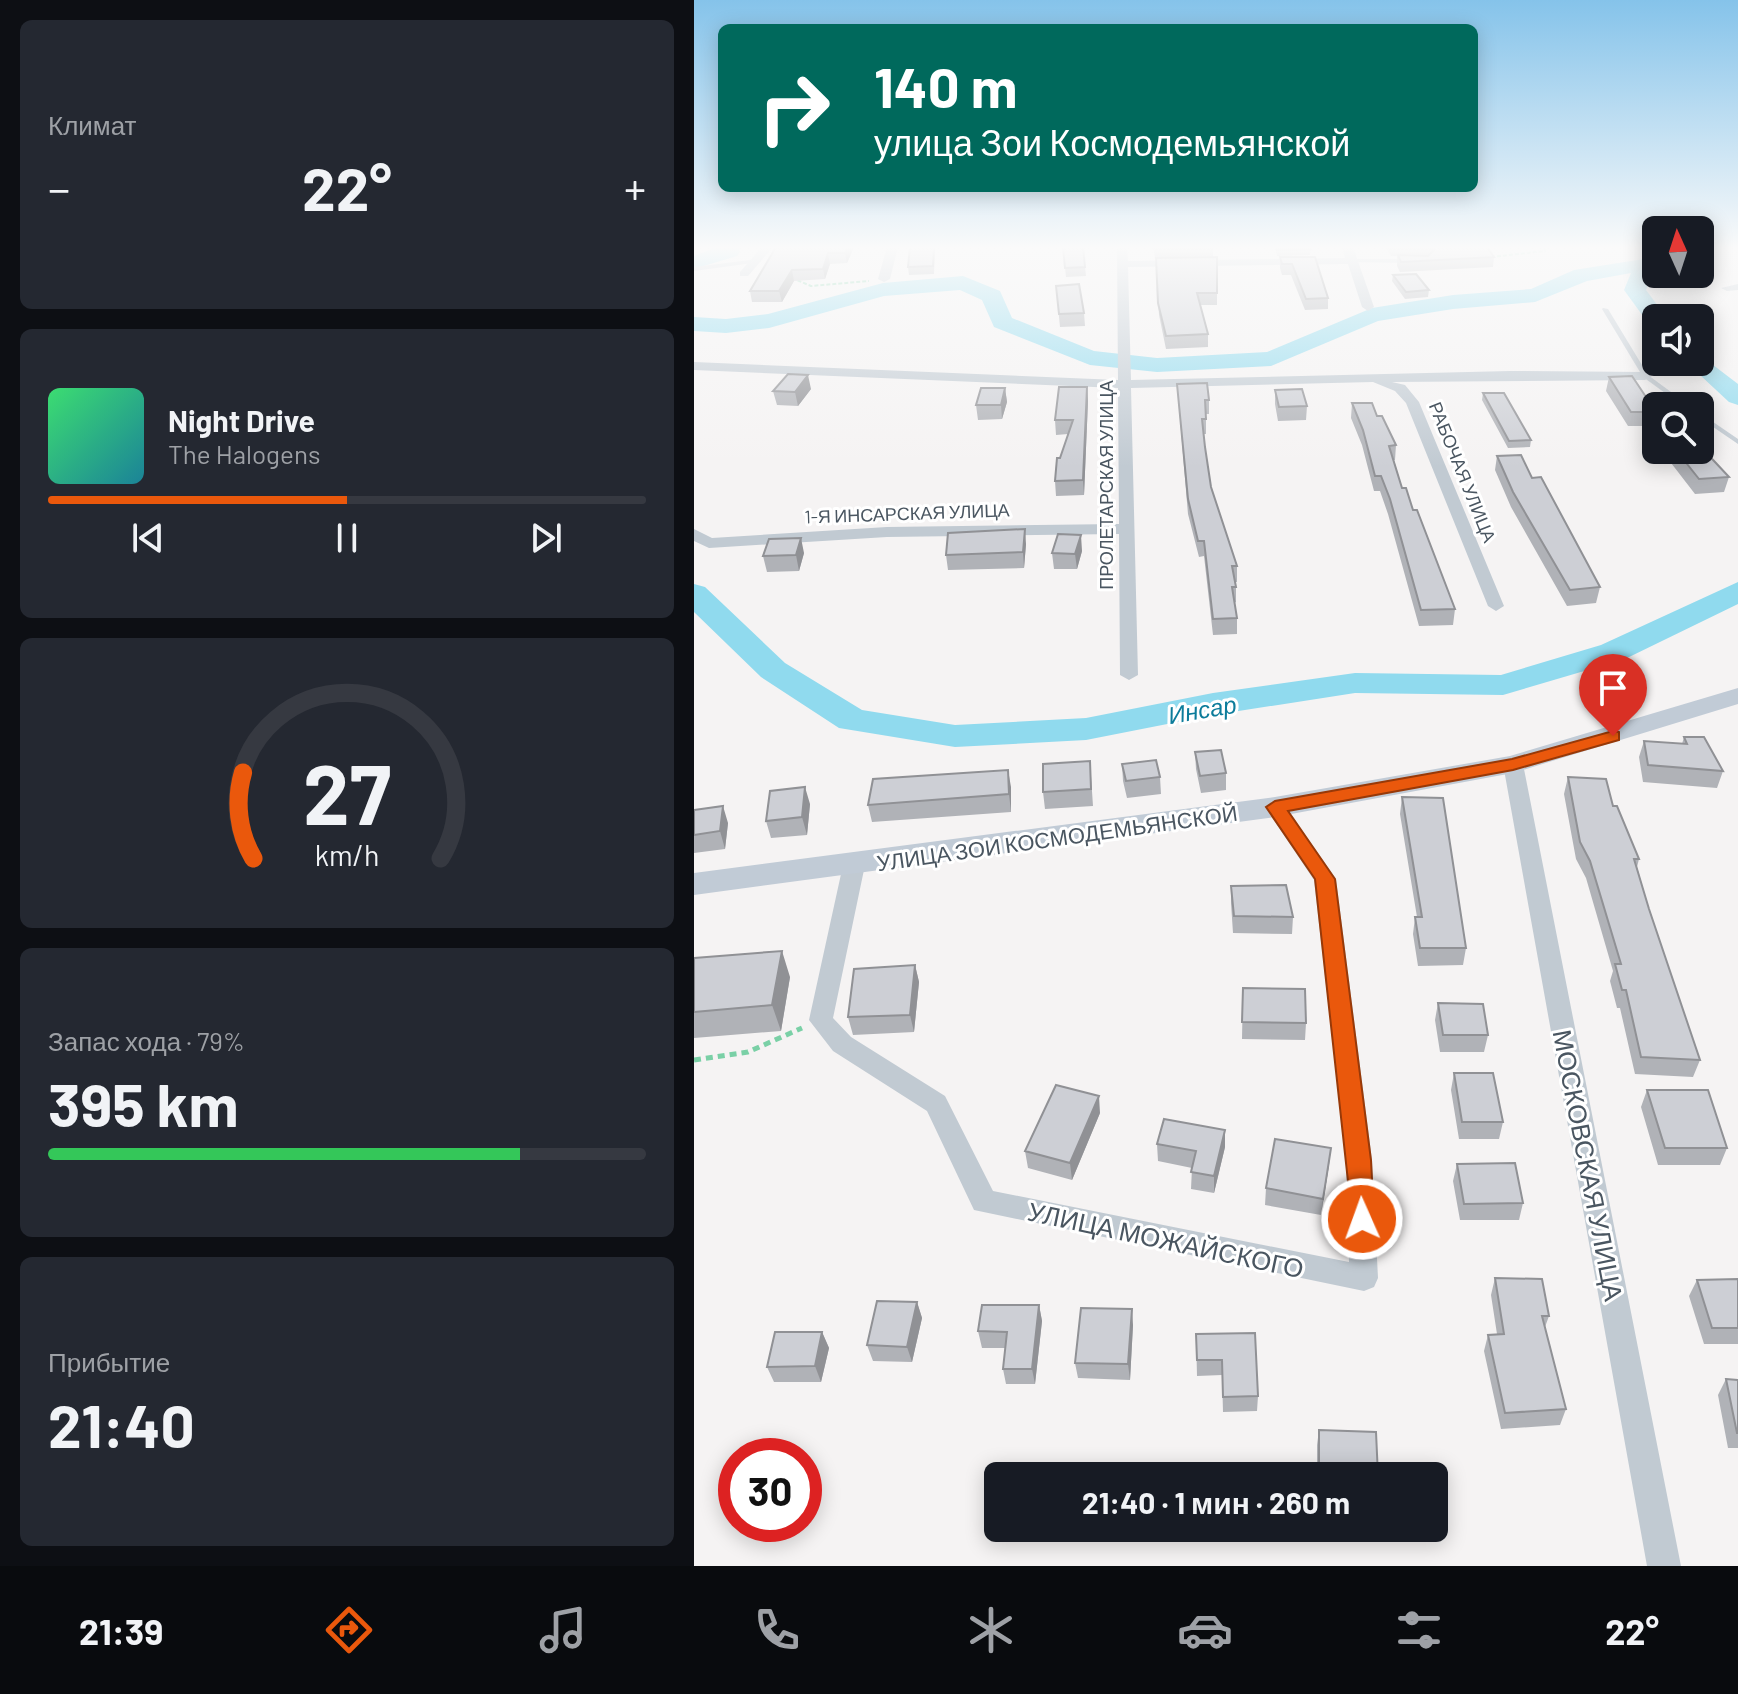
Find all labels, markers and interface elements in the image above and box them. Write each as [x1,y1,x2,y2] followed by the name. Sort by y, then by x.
[874,52,1018,119] text: 140 m
[742,56,846,160] icon: right
[48,109,137,140] text: Климат
[874,120,1350,163] text: улица Зои Космодемьянской
[302,151,392,223] text: 22°
[48,161,70,214] text: −
[624,161,646,214] text: +
[1642,216,1714,288] north arrow
[1642,216,1714,464] map controls
[1642,304,1714,376] button: sound
[1095,380,1117,590] street label: ПРОЛЕТАРСКАЯ УЛИЦА
[1642,392,1714,464] button: search
[1425,399,1501,545] street label: РАБОЧАЯ УЛИЦА
[168,402,315,438] text: Night Drive
[168,438,320,469] text: The Halogens
[804,498,1010,528] street label: 1-Я ИНСАРСКАЯ УЛИЦА
[126,516,170,560] icon: previous
[325,516,369,560] icon: pause
[524,516,568,560] icon: next
[1579,654,1647,736] pin
[1591,666,1635,710] icon: arrive
[1165,689,1239,729] water label: Инсар
[303,742,391,842] text: 27
[875,799,1239,876] street label: УЛИЦА ЗОИ КОСМОДЕМЬЯНСКОЙ
[315,837,379,872] text: km/h
[48,1025,245,1056] text: Запас хода · 79%
[1548,1027,1631,1304] street label: МОСКОВСКАЯ УЛИЦА
[48,1067,239,1139] text: 395 km
[1320,1177,1404,1261] position arrow
[1025,1195,1307,1283] street label: УЛИЦА МОЖАЙСКОГО
[48,1346,170,1377] text: Прибытие
[48,1388,195,1460] text: 21:40
[718,1438,822,1542] speed limit sign: 30
[1082,1484,1350,1520] text: 21:40 · 1 мин · 260 m
[321,1602,377,1658] icon: directions
[535,1602,591,1658] icon: music
[749,1602,805,1658] icon: phone
[963,1602,1019,1658] icon: climate
[1177,1602,1233,1658] icon: car
[1391,1602,1447,1658] icon: filters
[79,1609,163,1652] text: 21:39
[1605,1609,1659,1652] text: 22°

